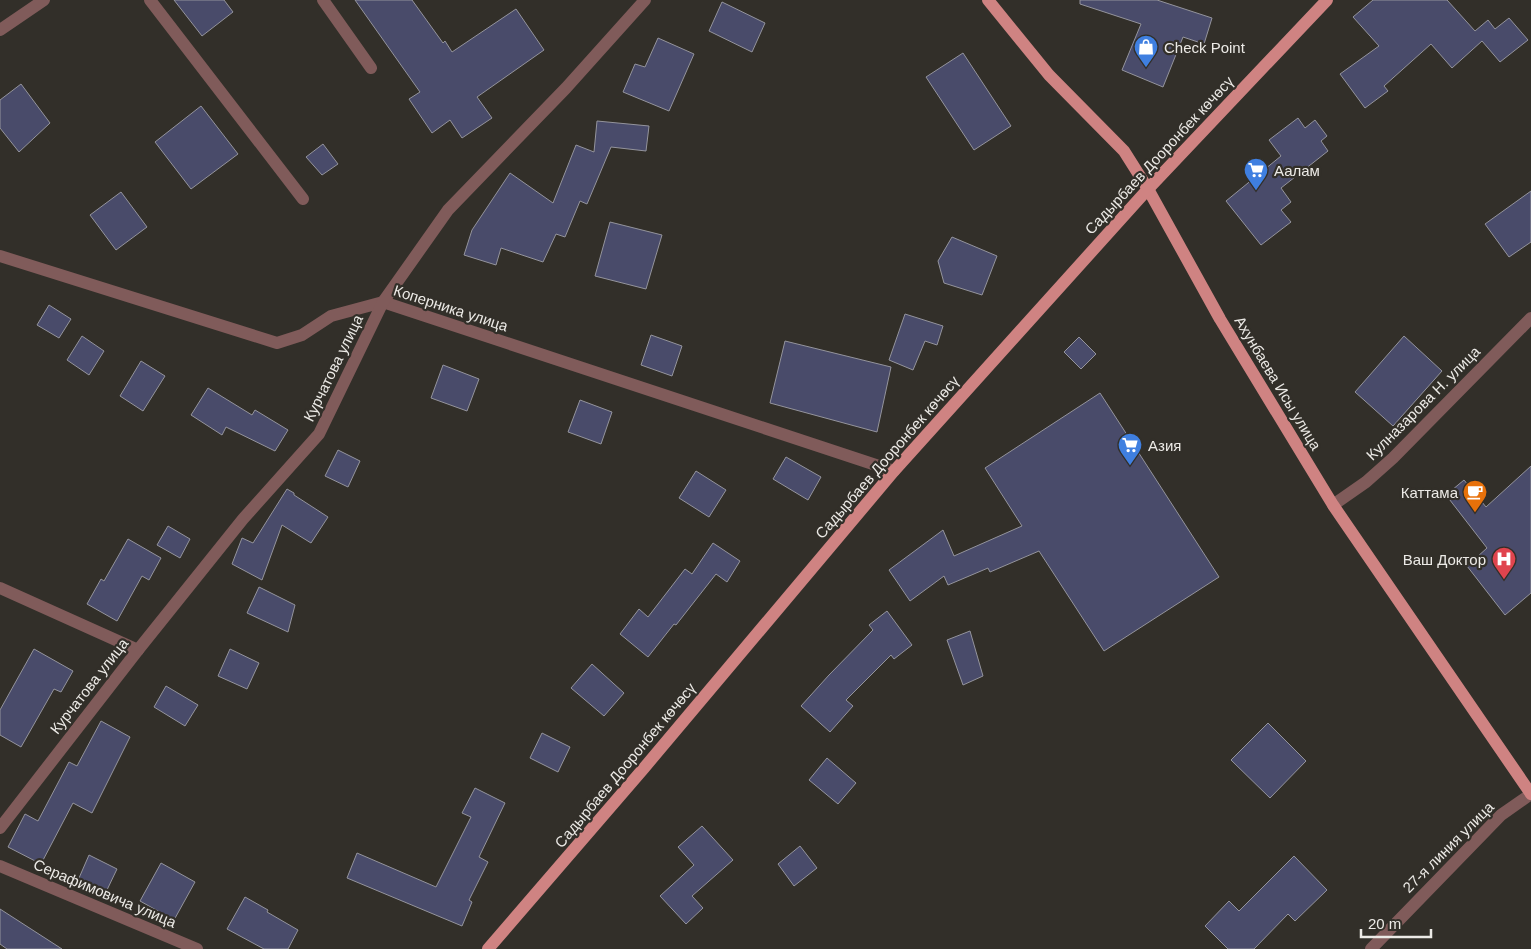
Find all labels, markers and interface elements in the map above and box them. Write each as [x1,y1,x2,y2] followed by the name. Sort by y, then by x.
[1133,34,1159,68] shop icon: Check Point
[1164,39,1246,56] place label: Check Point
[1081,72,1237,238] street label: Садырбаев Дооронбек көчөсү
[1243,157,1269,191] supermarket icon: Аалам
[1274,162,1320,179] place label: Аалам
[392,282,511,335] street label: Коперника улица
[300,311,366,424] street label: Курчатова улица
[1231,313,1325,454] street label: Ахунбаева Исы улица
[1363,342,1484,463] street label: Кулназарова Н. улица
[812,372,963,542] street label: Садырбаев Дооронбек көчөсү
[1117,432,1143,466] supermarket icon: Азия
[1148,437,1181,454] place label: Азия
[1462,479,1488,513] cafe icon: Каттама
[1401,484,1459,501] place label: Каттама
[1491,546,1517,580] hospital icon: Ваш Доктор
[1403,551,1486,568] place label: Ваш Доктор
[46,634,132,737] street label: Курчатова улица
[551,679,699,851] street label: Садырбаев Дооронбек көчөсү
[1399,798,1497,896] street label: 27-я линия улица
[31,855,179,931] street label: Серафимовича улица
[1361,906,1431,938] scale bar
[1368,915,1401,932] text: 20 m

